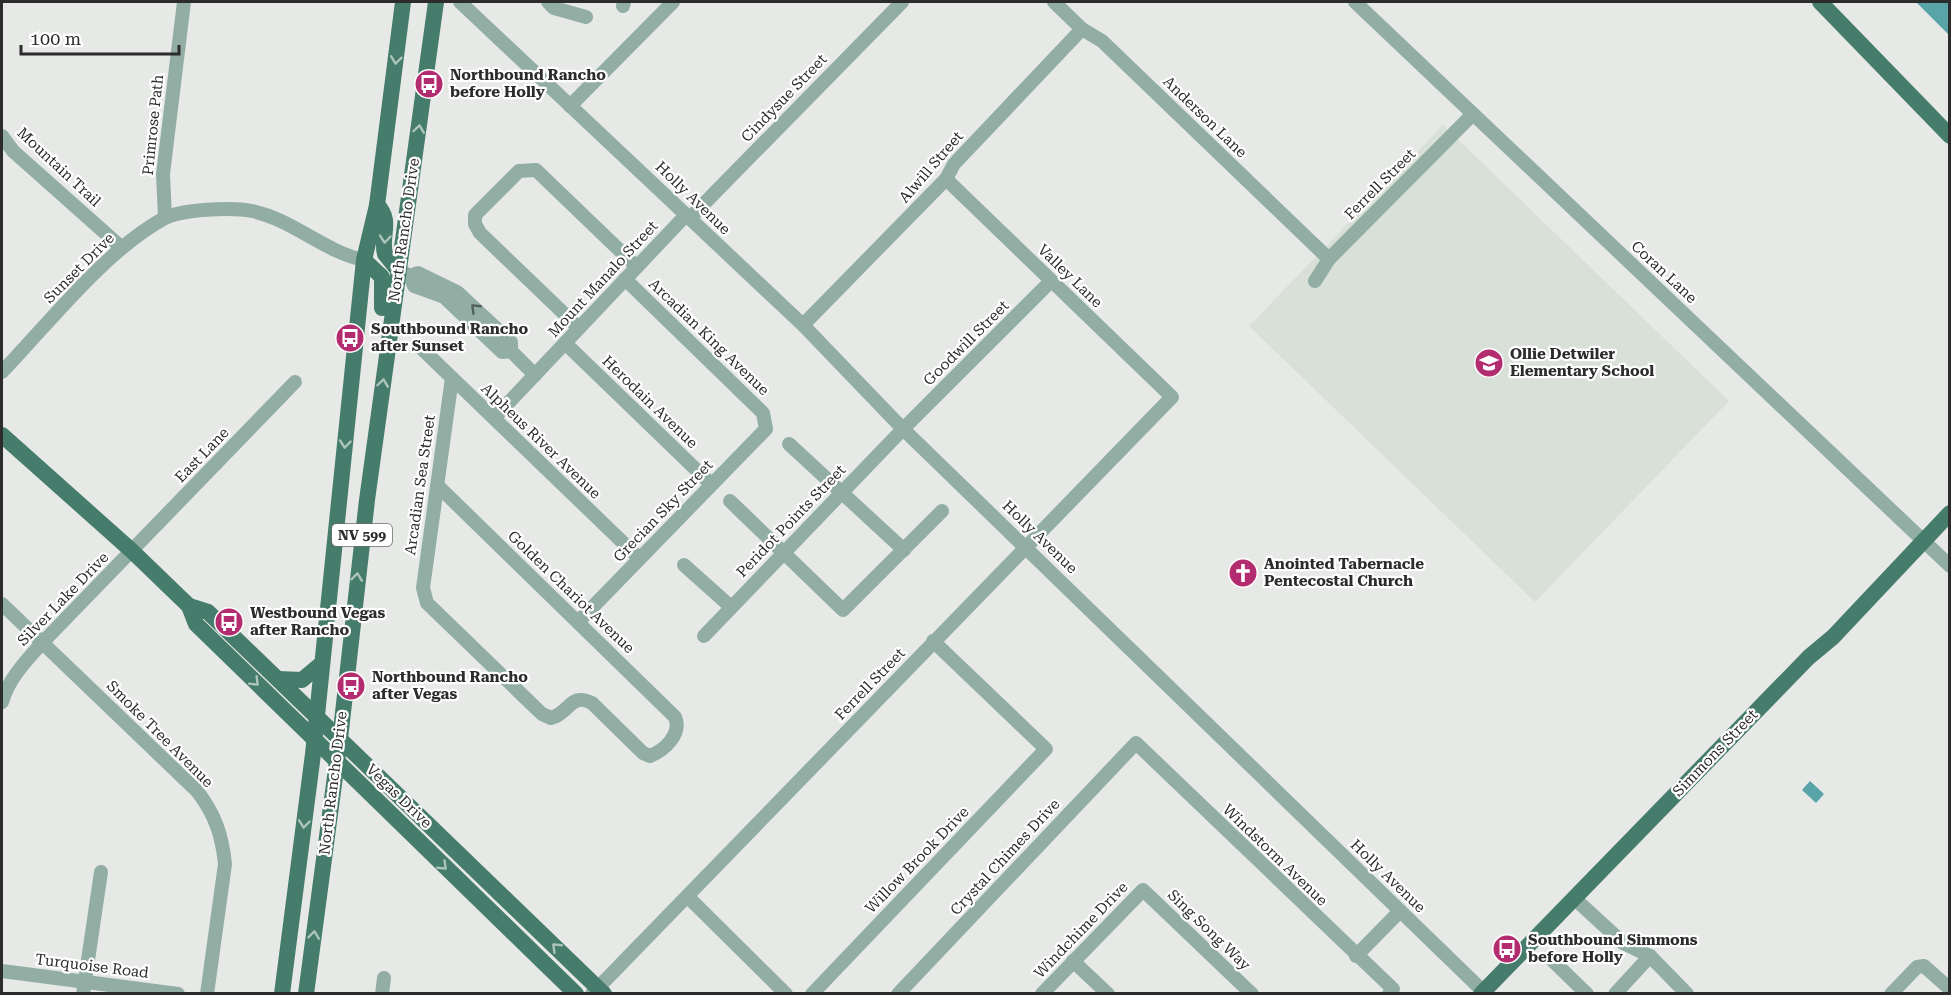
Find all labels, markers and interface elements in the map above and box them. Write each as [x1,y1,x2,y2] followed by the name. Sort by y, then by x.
[21,18,178,56] scale bar
[30,28,81,49] text: 100 m
[738,50,831,146] street label: Cindysue Street
[390,55,402,64] one-way arrow
[450,66,606,101] place label: Northbound Rancho before Holly
[413,68,445,100] bus stop icon: Northbound Rancho before Holly
[139,73,167,176] street label: Primrose Path
[1159,73,1251,161] street label: Anderson Lane
[13,124,105,211] street label: Mountain Trail
[412,125,424,134] one-way arrow
[895,127,967,206] street label: Alwill Street
[1341,145,1419,223] street label: Ferrell Street
[385,157,423,303] street label: North Rancho Drive
[652,158,734,238] street label: Holly Avenue
[544,217,662,341] street label: Mount Manalo Street
[40,229,118,307] street label: Sunset Drive
[379,234,392,244] one-way arrow
[1627,237,1701,307] street label: Coran Lane
[1034,241,1106,311] street label: Valley Lane
[645,275,773,399] street label: Arcadian King Avenue
[920,296,1013,389] street label: Goodwill Street
[472,304,482,315] one-way arrow
[371,320,528,355] place label: Southbound Rancho after Sunset
[334,322,366,354] bus stop icon: Southbound Rancho after Sunset
[1510,345,1654,380] place label: Ollie Detwiler Elementary School
[1473,347,1505,379] school or university icon: Ollie Detwiler Elementary School
[599,352,701,452] street label: Herodain Avenue
[376,379,388,388] one-way arrow
[478,379,604,503] street label: Alpheus River Avenue
[401,413,439,556] street label: Arcadian Sea Street
[171,424,233,486] street label: East Lane
[340,439,352,448] one-way arrow
[610,456,717,566] street label: Grecian Sky Street
[733,461,850,581] street label: Peridot Points Street
[999,497,1081,577] street label: Holly Avenue
[332,524,392,546] road number: NV 599
[504,527,638,657] street label: Golden Chariot Avenue
[14,548,112,650] street label: Silver Lake Drive
[1264,555,1424,590] place label: Anointed Tabernacle Pentecostal Church
[1227,557,1259,589] church icon: Anointed Tabernacle Pentecostal Church
[350,572,363,581] one-way arrow
[250,604,385,639] place label: Westbound Vegas after Rancho
[213,606,245,638] bus stop icon: Westbound Vegas after Rancho
[831,644,909,724] street label: Ferrell Street
[372,668,528,703] place label: Northbound Rancho after Vegas
[335,670,367,702] bus stop icon: Northbound Rancho after Vegas
[247,674,258,685] one-way arrow
[103,677,217,791] street label: Smoke Tree Avenue
[1669,705,1761,800] street label: Simmons Street
[315,710,351,856] street label: North Rancho Drive
[362,760,436,832] street label: Vegas Drive
[946,795,1064,919] street label: Crystal Chimes Drive
[1219,800,1331,910] street label: Windstorm Avenue
[861,803,973,917] street label: Willow Brook Drive
[298,820,311,829] one-way arrow
[1347,836,1429,916] street label: Holly Avenue
[437,859,447,870] one-way arrow
[1030,878,1132,982] street label: Windchime Drive
[1164,886,1254,974] street label: Sing Song Way
[307,931,319,940] one-way arrow
[1528,931,1698,966] place label: Southbound Simmons before Holly
[1491,933,1523,965] bus stop icon: Southbound Simmons before Holly
[552,943,563,954] one-way arrow
[34,950,150,982] street label: Turquoise Road

